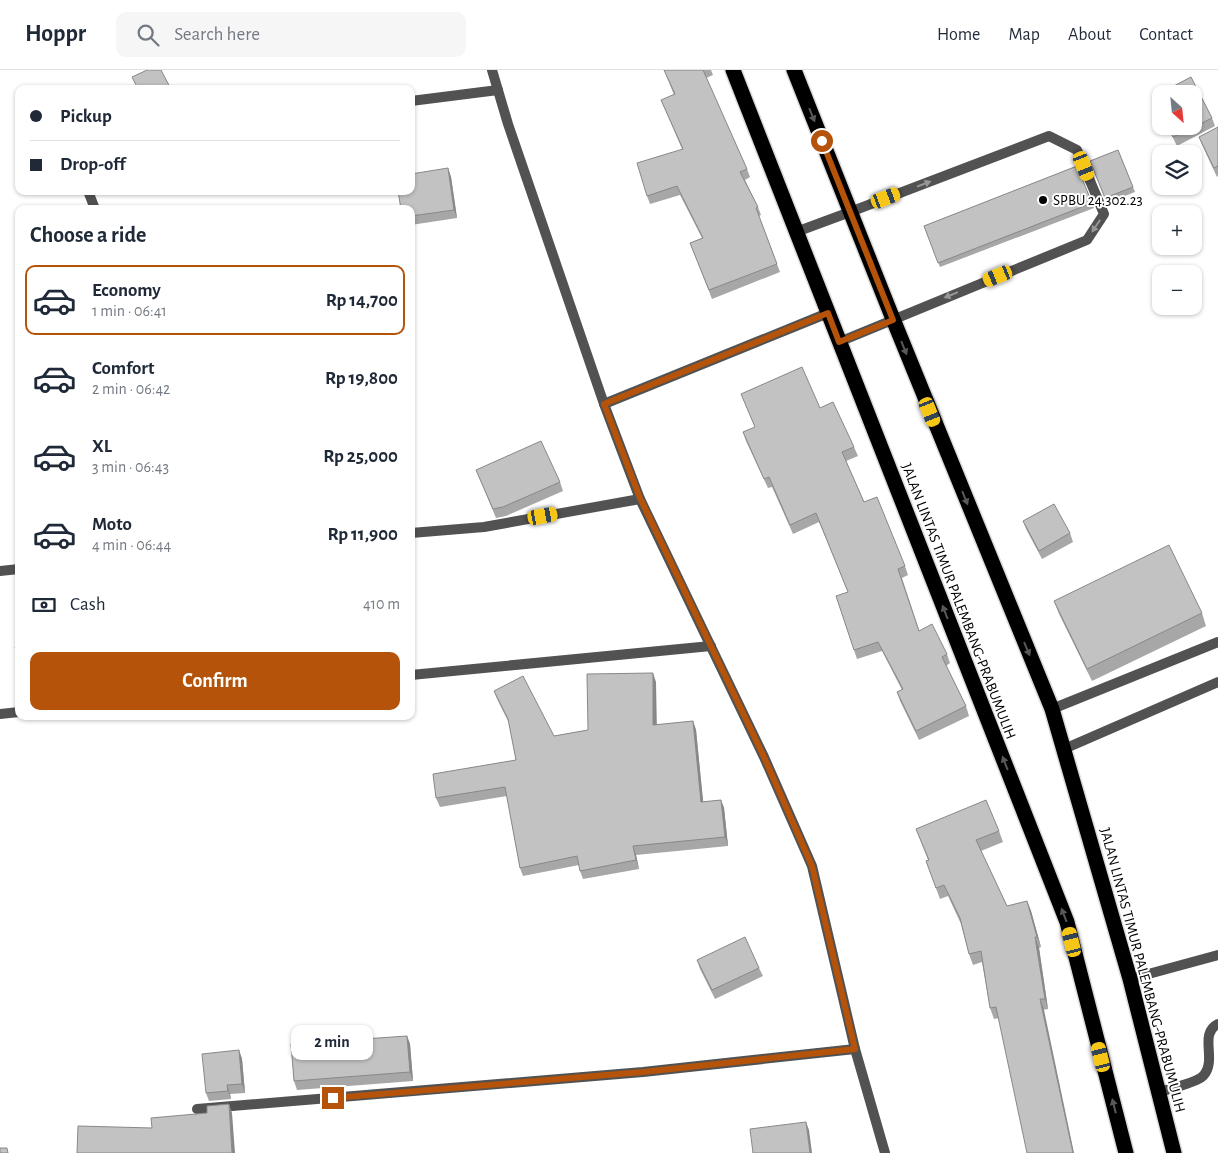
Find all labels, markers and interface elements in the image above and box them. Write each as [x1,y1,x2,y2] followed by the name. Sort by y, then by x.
[116,12,466,57] search box
[134,21,162,49] icon: search
[25,22,86,46] text: Hoppr
[174,25,260,44] text: Search here
[937,26,980,44] text: Home
[1008,26,1040,44] text: Map
[1068,26,1111,44] text: About
[1139,26,1193,44] text: Contact
[1152,85,1202,135] north arrow
[1152,85,1202,315] map controls
[60,107,112,126] text: Pickup
[808,108,816,122] one-way arrow
[811,130,833,152] route start
[1152,145,1202,195] button: layers
[1071,149,1096,183] car
[60,155,125,174] text: Drop-off
[916,180,931,187] one-way arrow
[869,186,902,210] car
[1053,193,1143,208] place label: SPBU 24.302.23
[1037,194,1049,206] marker: SPBU 24.302.23
[1152,205,1202,255] button: +
[1091,219,1101,233] one-way arrow
[30,224,146,246] text: Choose a ride
[981,263,1014,289] car
[1152,265,1202,315] button: −
[32,278,77,323] icon: car
[92,281,161,300] text: Economy
[326,291,398,310] text: Rp 14,700
[944,292,958,300] one-way arrow
[92,303,167,319] text: 1 min · 06:41
[901,340,909,355] one-way arrow
[32,356,77,401] icon: car
[92,359,154,378] text: Comfort
[325,369,398,388] text: Rp 19,800
[92,381,170,397] text: 2 min · 06:42
[917,395,942,429] car
[32,434,77,479] icon: car
[92,437,112,456] text: XL
[323,447,398,466] text: Rp 25,000
[92,459,169,475] text: 3 min · 06:43
[899,461,1018,741] street label: JALAN LINTAS TIMUR PALEMBANG-PRABUMULIH
[961,491,969,506] one-way arrow
[526,506,559,526] car
[32,512,77,557] icon: car
[92,515,132,534] text: Moto
[327,525,398,544] text: Rp 11,900
[92,537,171,553] text: 4 min · 06:44
[30,591,58,619] icon: cash
[70,595,106,614] text: Cash
[363,596,400,612] text: 410 m
[941,604,949,619] one-way arrow
[1023,642,1031,656] one-way arrow
[30,652,400,710] button: Confirm
[1000,756,1008,771] one-way arrow
[1097,826,1188,1114] street label: JALAN LINTAS TIMUR PALEMBANG-PRABUMULIH
[1060,907,1068,922] one-way arrow
[1061,926,1082,958] car
[292,1026,374,1060] callout: 2 min
[314,1034,350,1050] text: 2 min
[1090,1041,1111,1073] car
[322,1087,344,1109] route end
[1110,1098,1118,1113] one-way arrow

